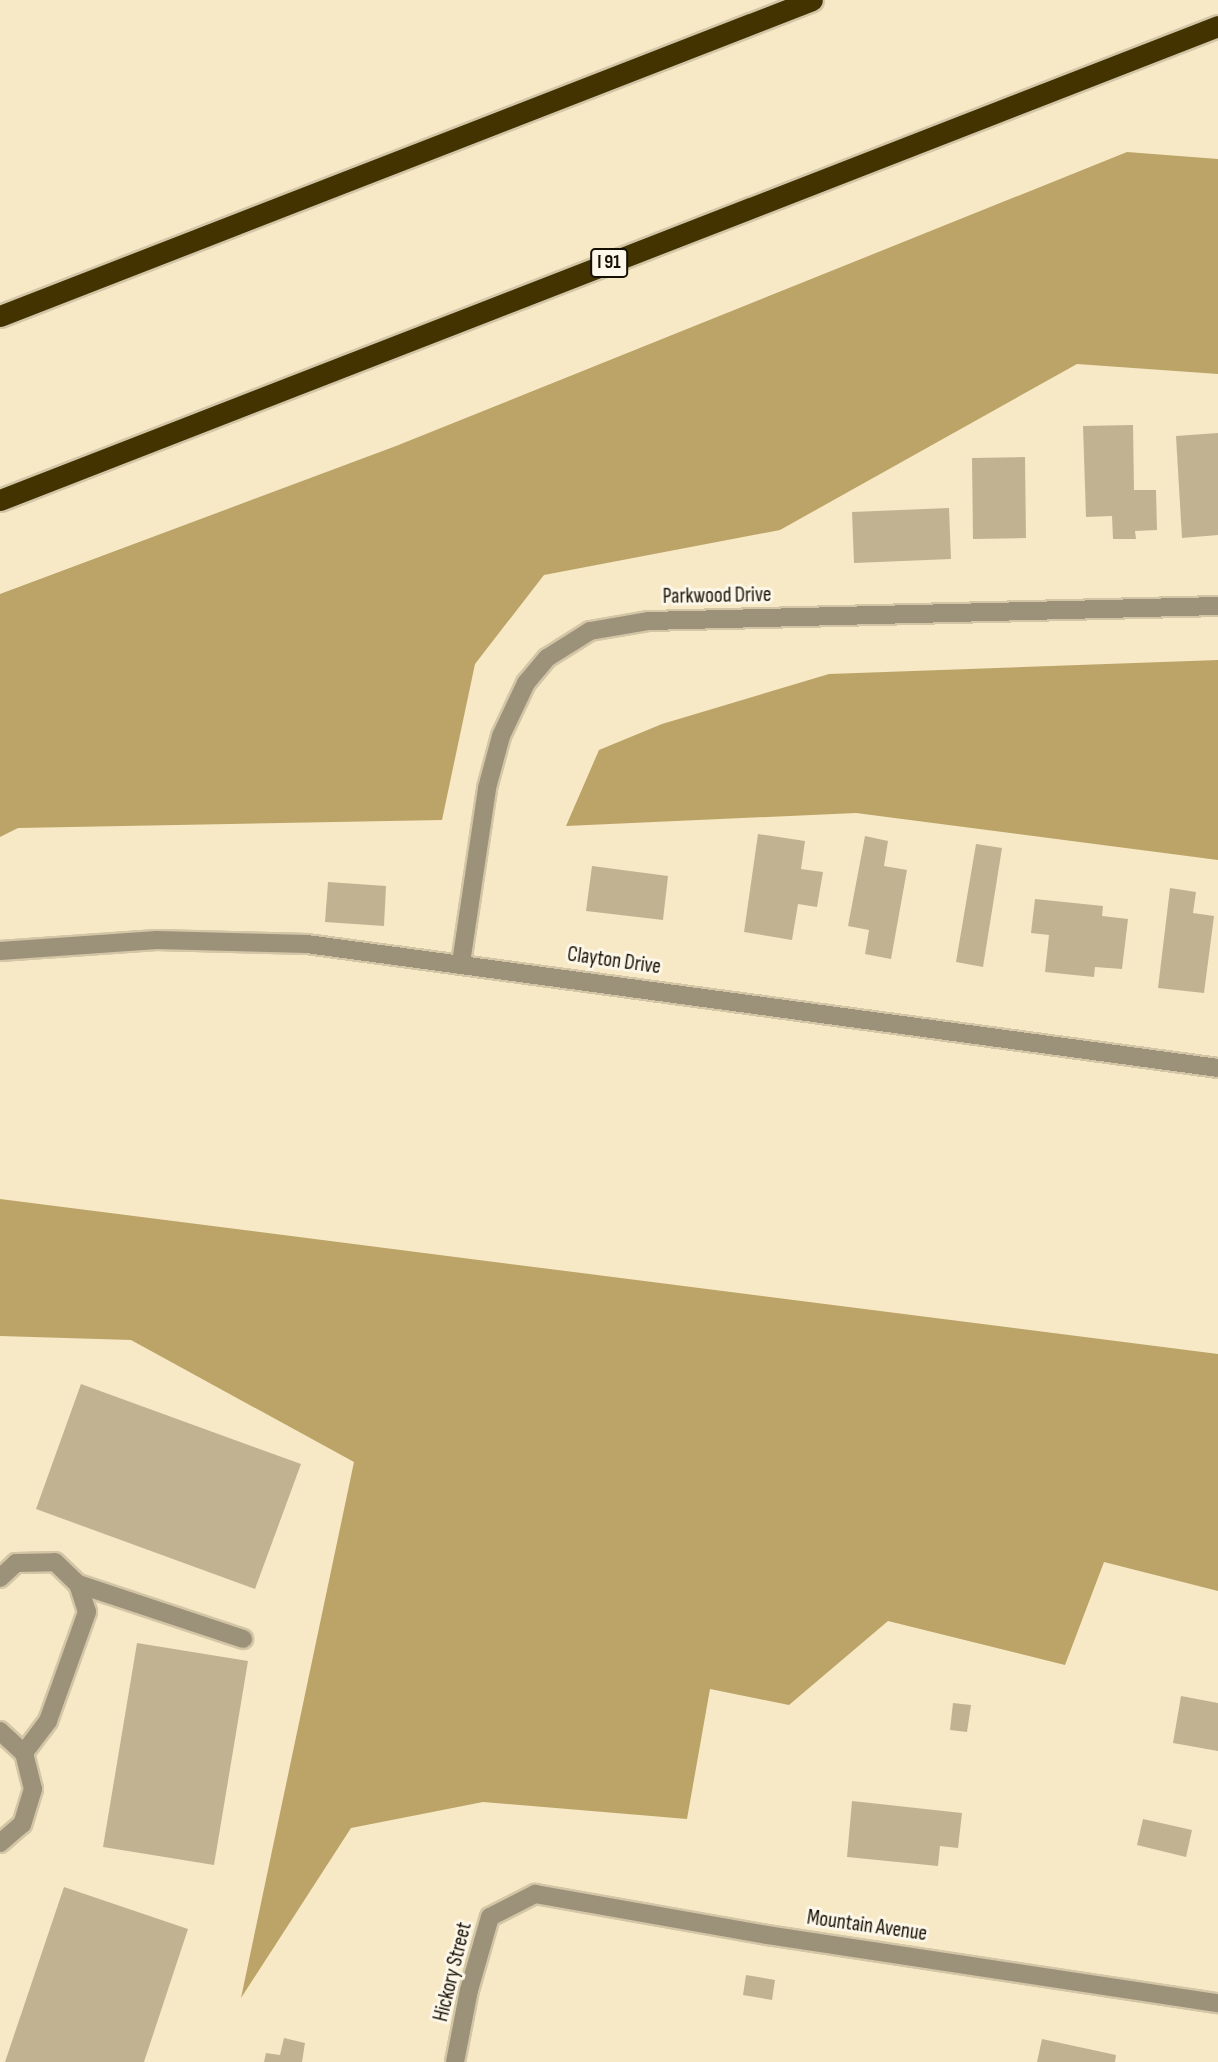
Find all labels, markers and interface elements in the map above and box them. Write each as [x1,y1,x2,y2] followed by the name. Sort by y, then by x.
[590,247,628,278] road number: I 91
[662,582,772,610] street label: Parkwood Drive
[566,942,662,980] street label: Clayton Drive
[805,1905,929,1947] street label: Mountain Avenue
[429,1920,477,2024] street label: Hickory Street

